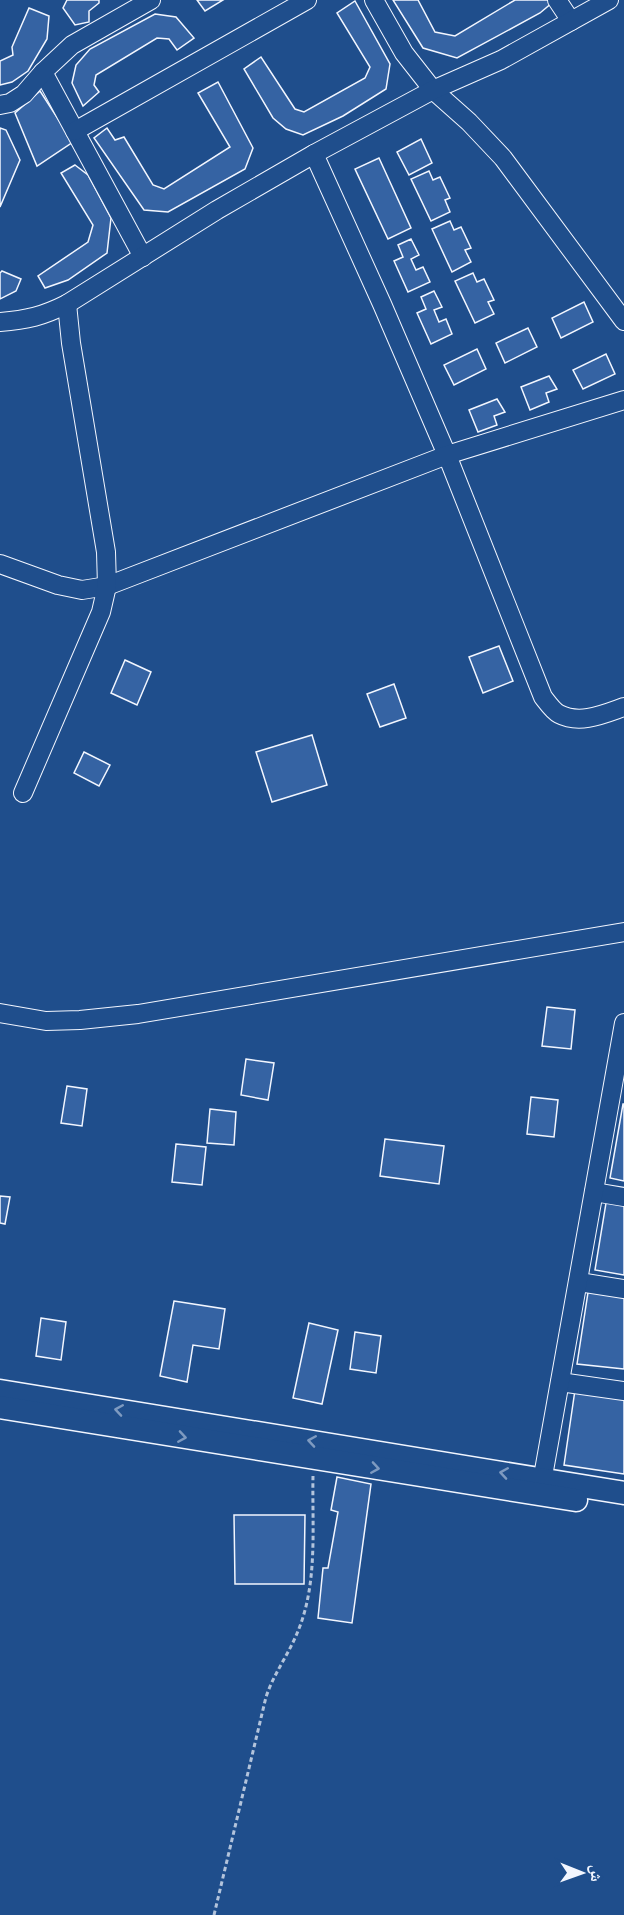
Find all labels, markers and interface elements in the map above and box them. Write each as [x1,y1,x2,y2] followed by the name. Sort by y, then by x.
[115,1405,124,1417] one-way arrow
[177,1430,187,1442] one-way arrow
[307,1435,317,1448] one-way arrow
[369,1461,379,1474] one-way arrow
[500,1467,509,1479] one-way arrow
[552,1843,612,1903] north arrow
[587,1865,607,1882] text: ش

